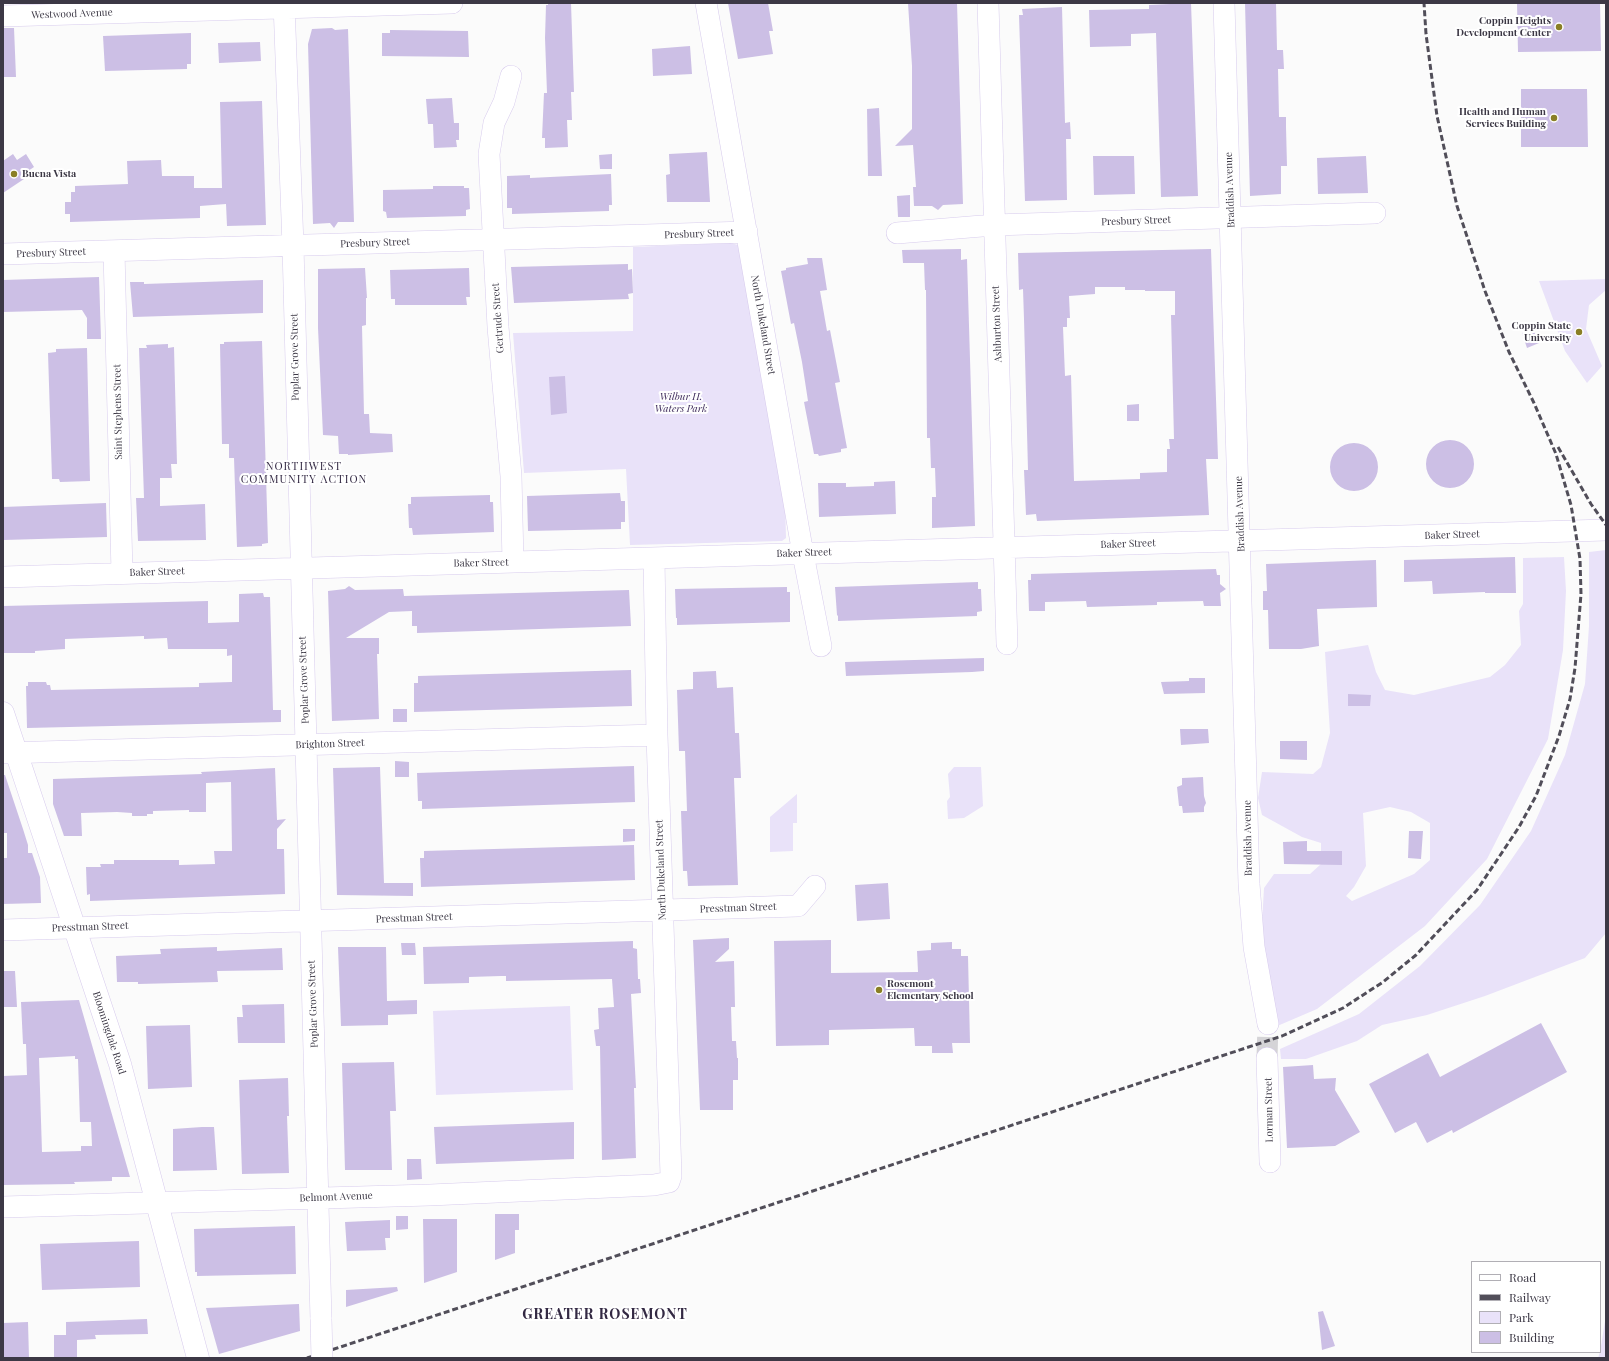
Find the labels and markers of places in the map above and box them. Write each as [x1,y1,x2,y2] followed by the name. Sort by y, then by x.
[1456,15,1551,38] place label: Coppin Heights Development Center
[1554,22,1564,32] marker: Coppin Heights Development Center
[1459,106,1546,130] place label: Health and Human Services Building
[1549,113,1559,123] marker: Health and Human Services Building
[22,168,76,180] place label: Buena Vista
[9,169,19,179] marker: Buena Vista
[1512,320,1571,344] place label: Coppin State University
[1574,327,1584,337] marker: Coppin State University
[887,978,974,1002] place label: Rosemont Elementary School
[874,985,884,995] marker: Rosemont Elementary School

